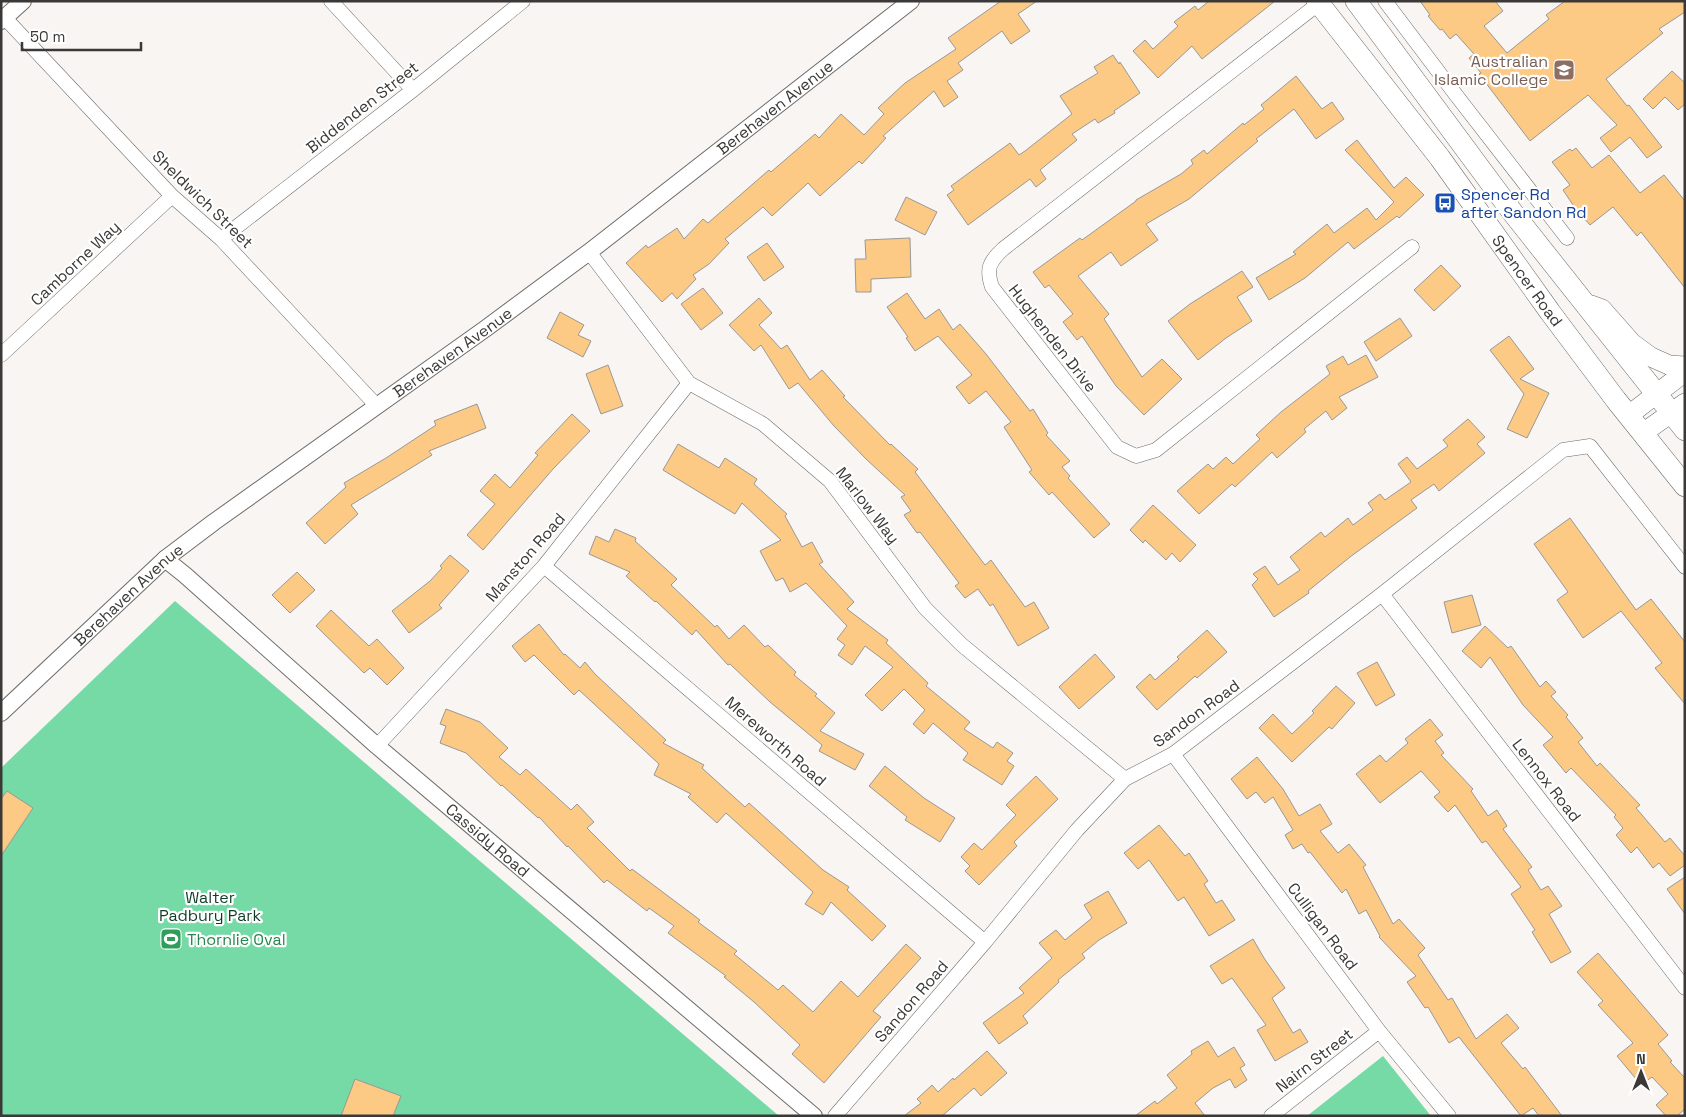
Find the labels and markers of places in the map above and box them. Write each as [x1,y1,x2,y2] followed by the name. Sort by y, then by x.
[1434,51,1548,90] place label: Australian Islamic College
[1552,58,1576,82] school or university icon: Australian Islamic College
[1461,184,1587,223] place label: Spencer Rd after Sandon Rd
[1433,191,1457,215] bus stop icon: Spencer Rd after Sandon Rd
[159,927,183,951] sports icon: Thornlie Oval
[187,929,286,950] place label: Thornlie Oval

